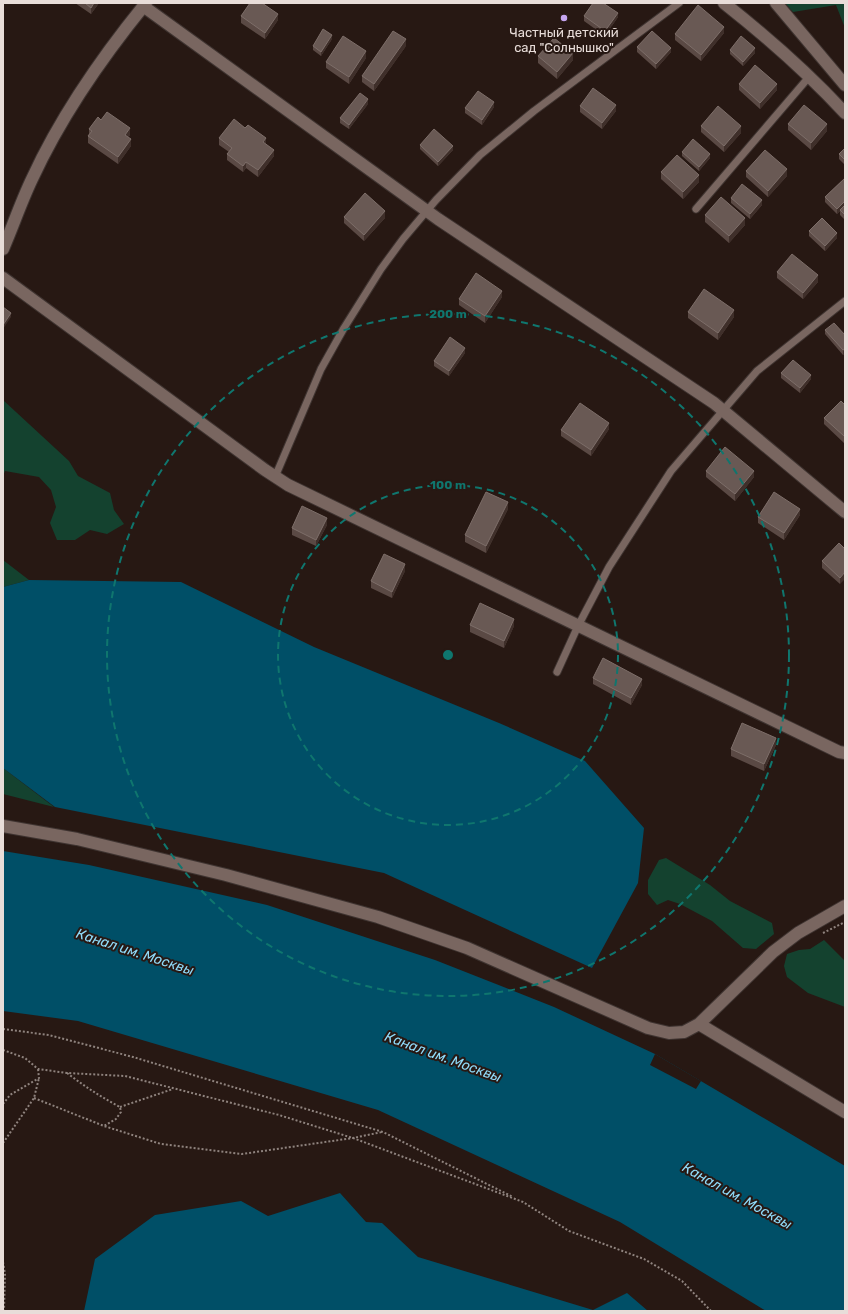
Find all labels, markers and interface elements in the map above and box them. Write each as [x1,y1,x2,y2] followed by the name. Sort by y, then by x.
[559,13,569,23] marker: Частный детский сад "Солнышко"
[509,25,619,55] place label: Частный детский сад "Солнышко"
[429,307,467,321] text: 200 m
[430,478,466,492] text: 100 m
[441,648,455,662] centre of rings
[74,925,196,979] water label: Канал им. Москвы
[382,1028,504,1086] water label: Канал им. Москвы
[679,1159,795,1233] water label: Канал им. Москвы

